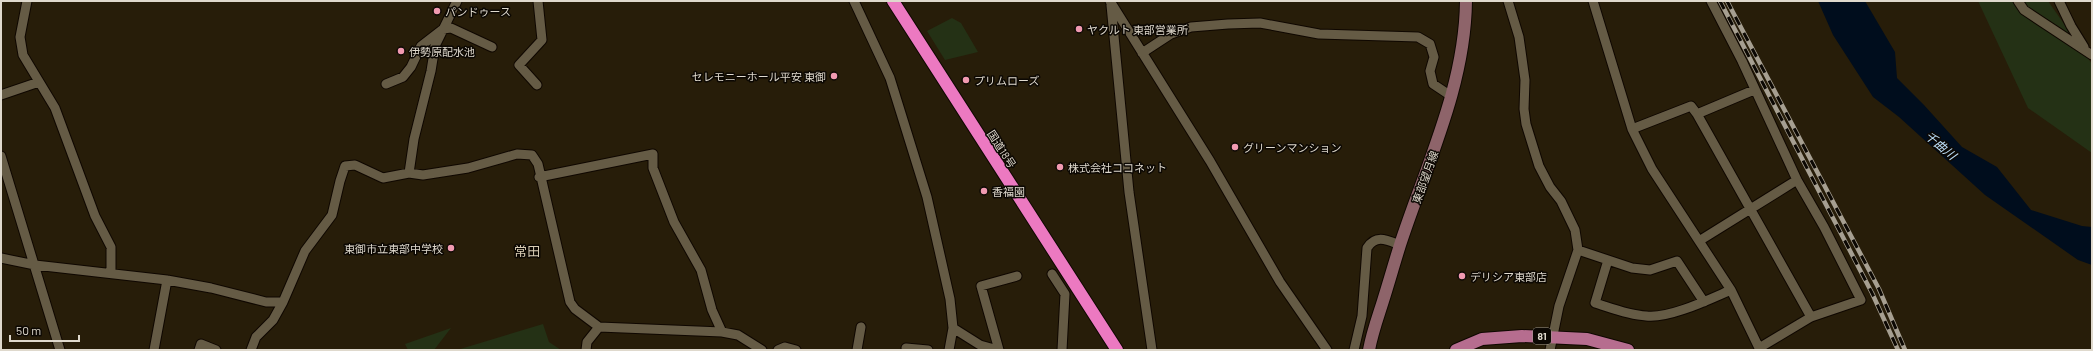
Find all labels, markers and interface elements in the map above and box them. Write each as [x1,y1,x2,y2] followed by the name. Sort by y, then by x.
[445,5,511,18] place label: パンドゥース
[432,6,442,16] marker: パンドゥース
[1087,23,1189,36] place label: ヤクルト 東部営業所
[1074,24,1084,34] marker: ヤクルト 東部営業所
[409,45,475,58] place label: 伊勢原配水池
[396,46,406,56] marker: 伊勢原配水池
[692,70,826,83] place label: セレモニーホール平安 東御
[829,71,839,81] marker: セレモニーホール平安 東御
[974,74,1039,87] place label: プリムローズ
[961,75,971,85] marker: プリムローズ
[985,128,1019,170] street label: 国道18号
[1923,128,1961,163] water label: 千曲川
[1243,141,1341,154] place label: グリーンマンション
[1230,142,1240,152] marker: グリーンマンション
[1409,149,1441,205] street label: 東部望月線
[1068,161,1167,174] place label: 株式会社ココネット
[1055,162,1065,172] marker: 株式会社ココネット
[992,185,1025,198] place label: 香福園
[979,186,989,196] marker: 香福園
[344,242,443,255] place label: 東御市立東部中学校
[446,243,456,253] marker: 東御市立東部中学校
[514,243,540,259] district label: 常田
[1470,270,1547,283] place label: デリシア東部店
[1457,271,1467,281] marker: デリシア東部店
[10,317,79,343] scale bar
[16,323,41,337] text: 50 m
[1533,328,1551,344] road number: 81

